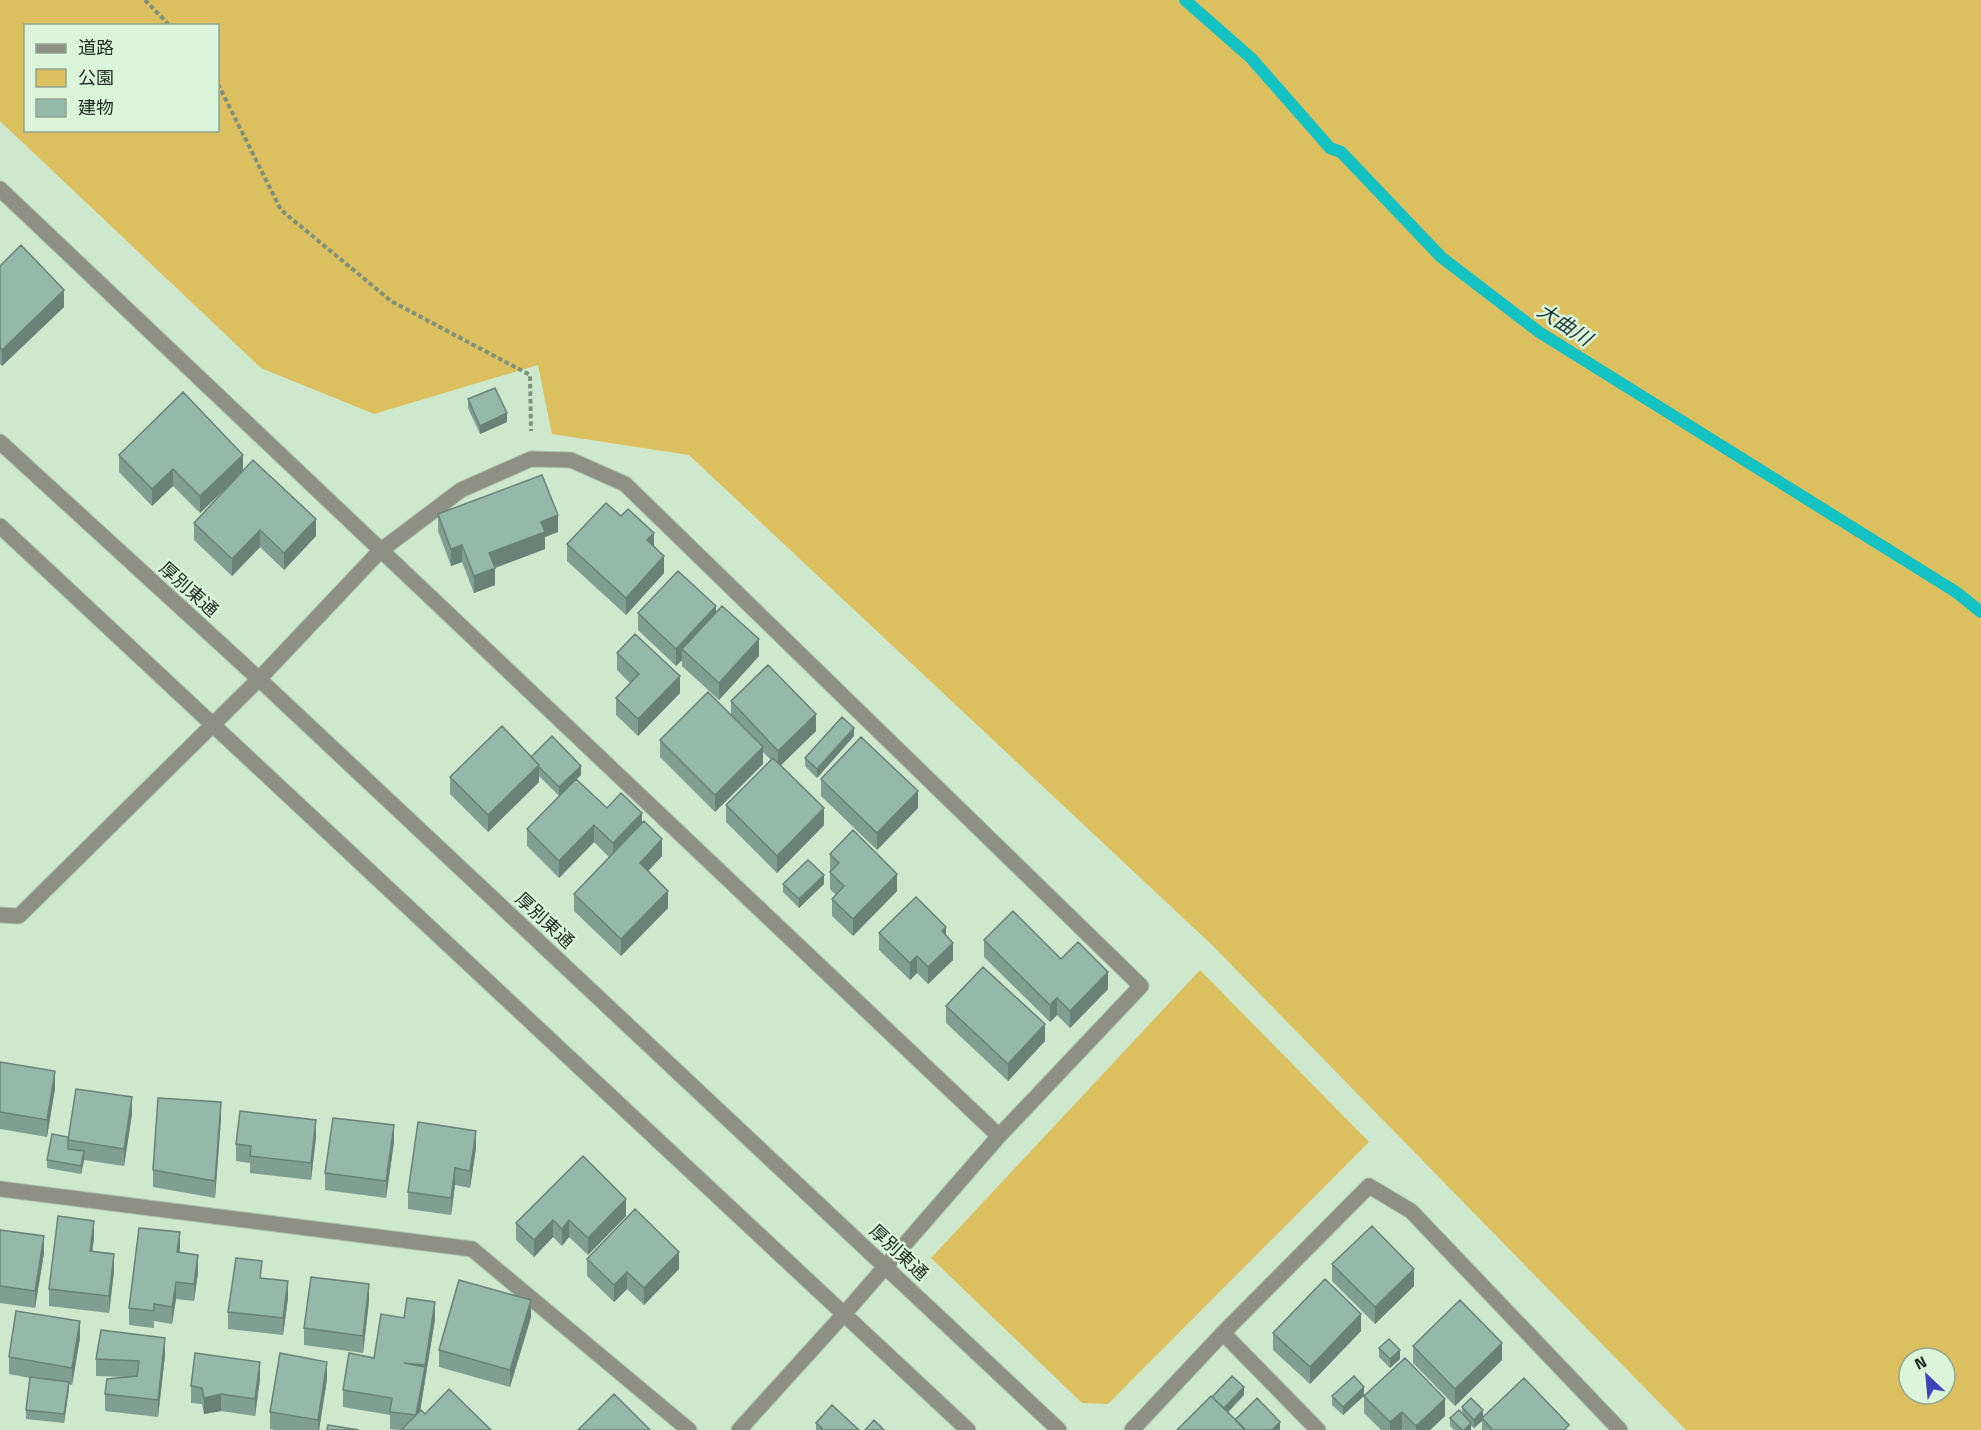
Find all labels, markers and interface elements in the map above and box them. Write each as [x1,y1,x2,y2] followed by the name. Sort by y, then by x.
[24,24,219,132] legend
[78,34,114,61] text: 道路
[78,64,114,91] text: 公園
[78,94,114,121] text: 建物
[1531,295,1600,354] water label: 大曲川
[153,555,225,623] street label: 厚別東通
[509,886,581,954] street label: 厚別東通
[863,1218,935,1286] street label: 厚別東通
[1897,1346,1957,1406] north arrow
[1910,1349,1931,1376] text: N

